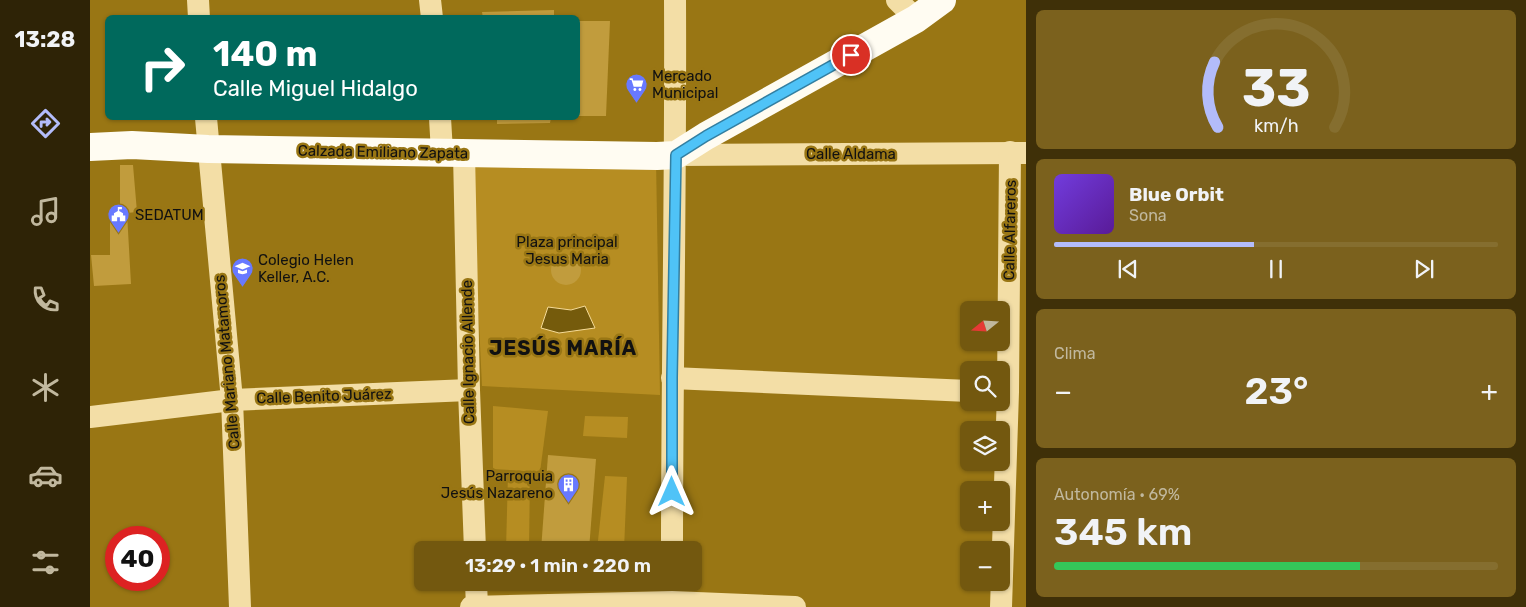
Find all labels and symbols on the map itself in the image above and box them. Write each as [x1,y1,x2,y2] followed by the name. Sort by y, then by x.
[830,34,872,76] pin
[652,67,718,102] place label: Mercado Municipal
[624,73,648,104] supermarket icon: Mercado Municipal
[298,142,468,162] street label: Calzada Emiliano Zapata
[806,145,896,163] street label: Calle Aldama
[1000,179,1020,280] street label: Calle Alfareros
[107,203,131,234] public building icon: SEDATUM
[135,206,204,224] place label: SEDATUM
[516,233,618,268] park label: Plaza principal Jesus Maria
[258,251,354,286] place label: Colegio Helen Keller, A.C.
[230,257,254,288] school or university icon: Colegio Helen Keller, A.C.
[210,274,244,450] street label: Calle Mariano Matamoros
[458,280,478,424] street label: Calle Ignacio Allende
[960,301,1010,351] north arrow
[489,336,637,360] district label: JESÚS MARÍA
[256,385,392,407] street label: Calle Benito Juárez
[645,465,697,517] position arrow
[441,467,553,502] place label: Parroquia Jesús Nazareno
[557,473,581,504] building icon: Parroquia Jesús Nazareno
[105,526,170,591] speed limit sign: 40

